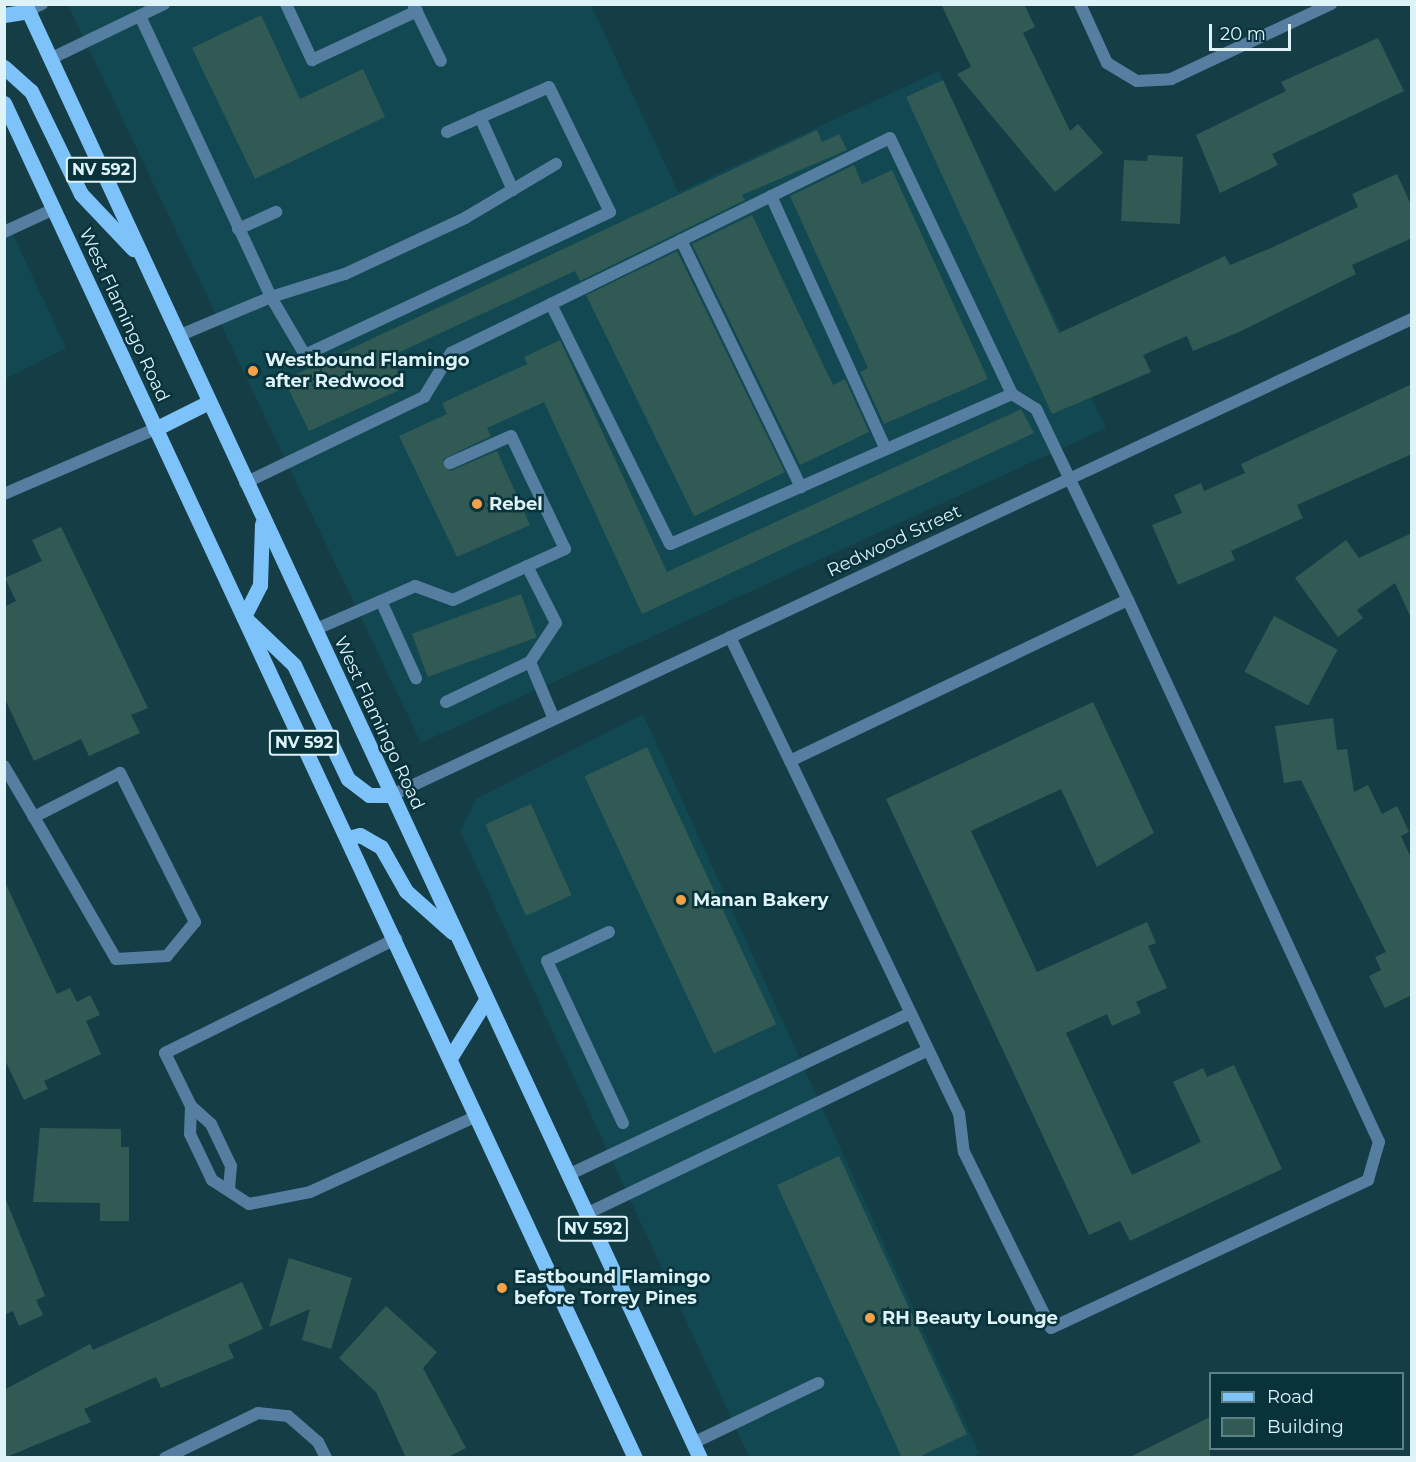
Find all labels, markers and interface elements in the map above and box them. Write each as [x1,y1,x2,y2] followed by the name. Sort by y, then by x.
[1212,12,1294,50] scale bar
[1220,23,1266,45] text: 20 m
[65,157,137,183] road number: NV 592
[74,225,174,405] street label: West Flamingo Road
[265,350,470,392] place label: Westbound Flamingo after Redwood
[246,364,260,378] marker: Westbound Flamingo after Redwood
[489,493,543,515] place label: Rebel
[470,497,484,511] marker: Rebel
[823,500,965,582] street label: Redwood Street
[329,633,429,813] street label: West Flamingo Road
[268,730,340,756] road number: NV 592
[693,889,829,911] place label: Manan Bakery
[674,893,688,907] marker: Manan Bakery
[557,1216,629,1242] road number: NV 592
[514,1267,710,1310] place label: Eastbound Flamingo before Torrey Pines
[495,1281,509,1295] marker: Eastbound Flamingo before Torrey Pines
[882,1307,1058,1329] place label: RH Beauty Lounge
[863,1311,877,1325] marker: RH Beauty Lounge
[1209,1372,1404,1450] legend
[1267,1386,1314,1408] text: Road
[1267,1416,1344,1438] text: Building

